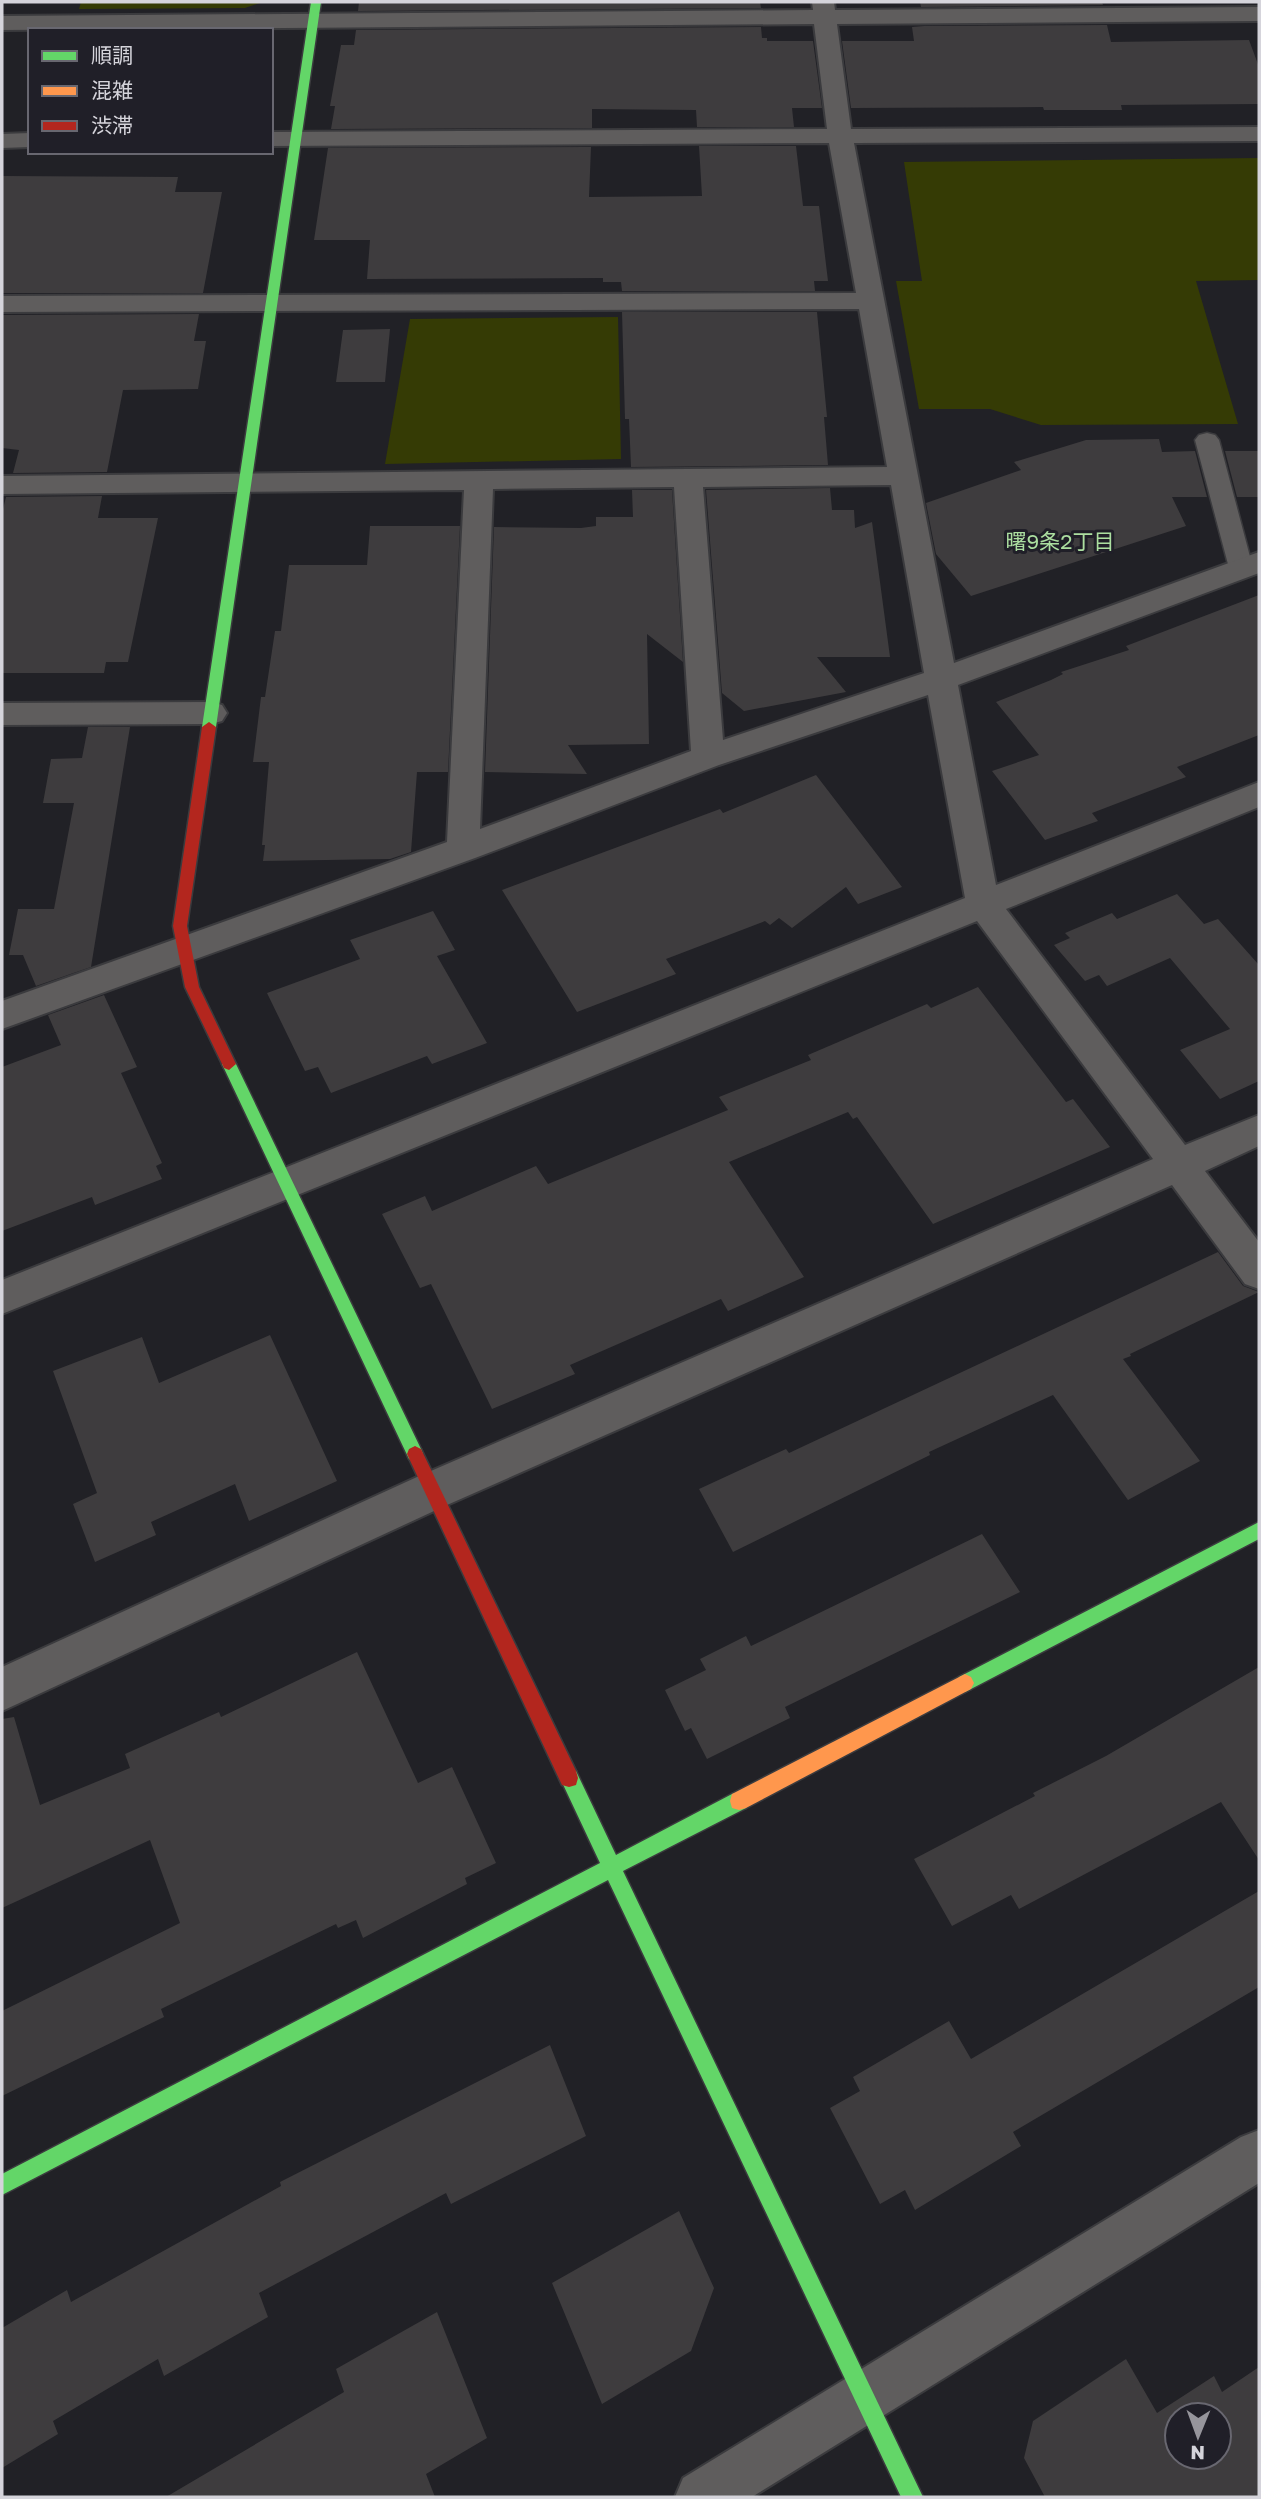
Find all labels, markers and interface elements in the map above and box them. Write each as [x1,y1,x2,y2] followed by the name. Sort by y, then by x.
[28,28,273,154] legend
[91,42,133,68] text: 順調
[91,77,133,103] text: 混雑
[91,112,133,138] text: 渋滞
[1006,528,1114,554] district label: 曙9条2丁目
[1163,2401,1233,2471] north arrow
[1190,2442,1205,2465] text: N

